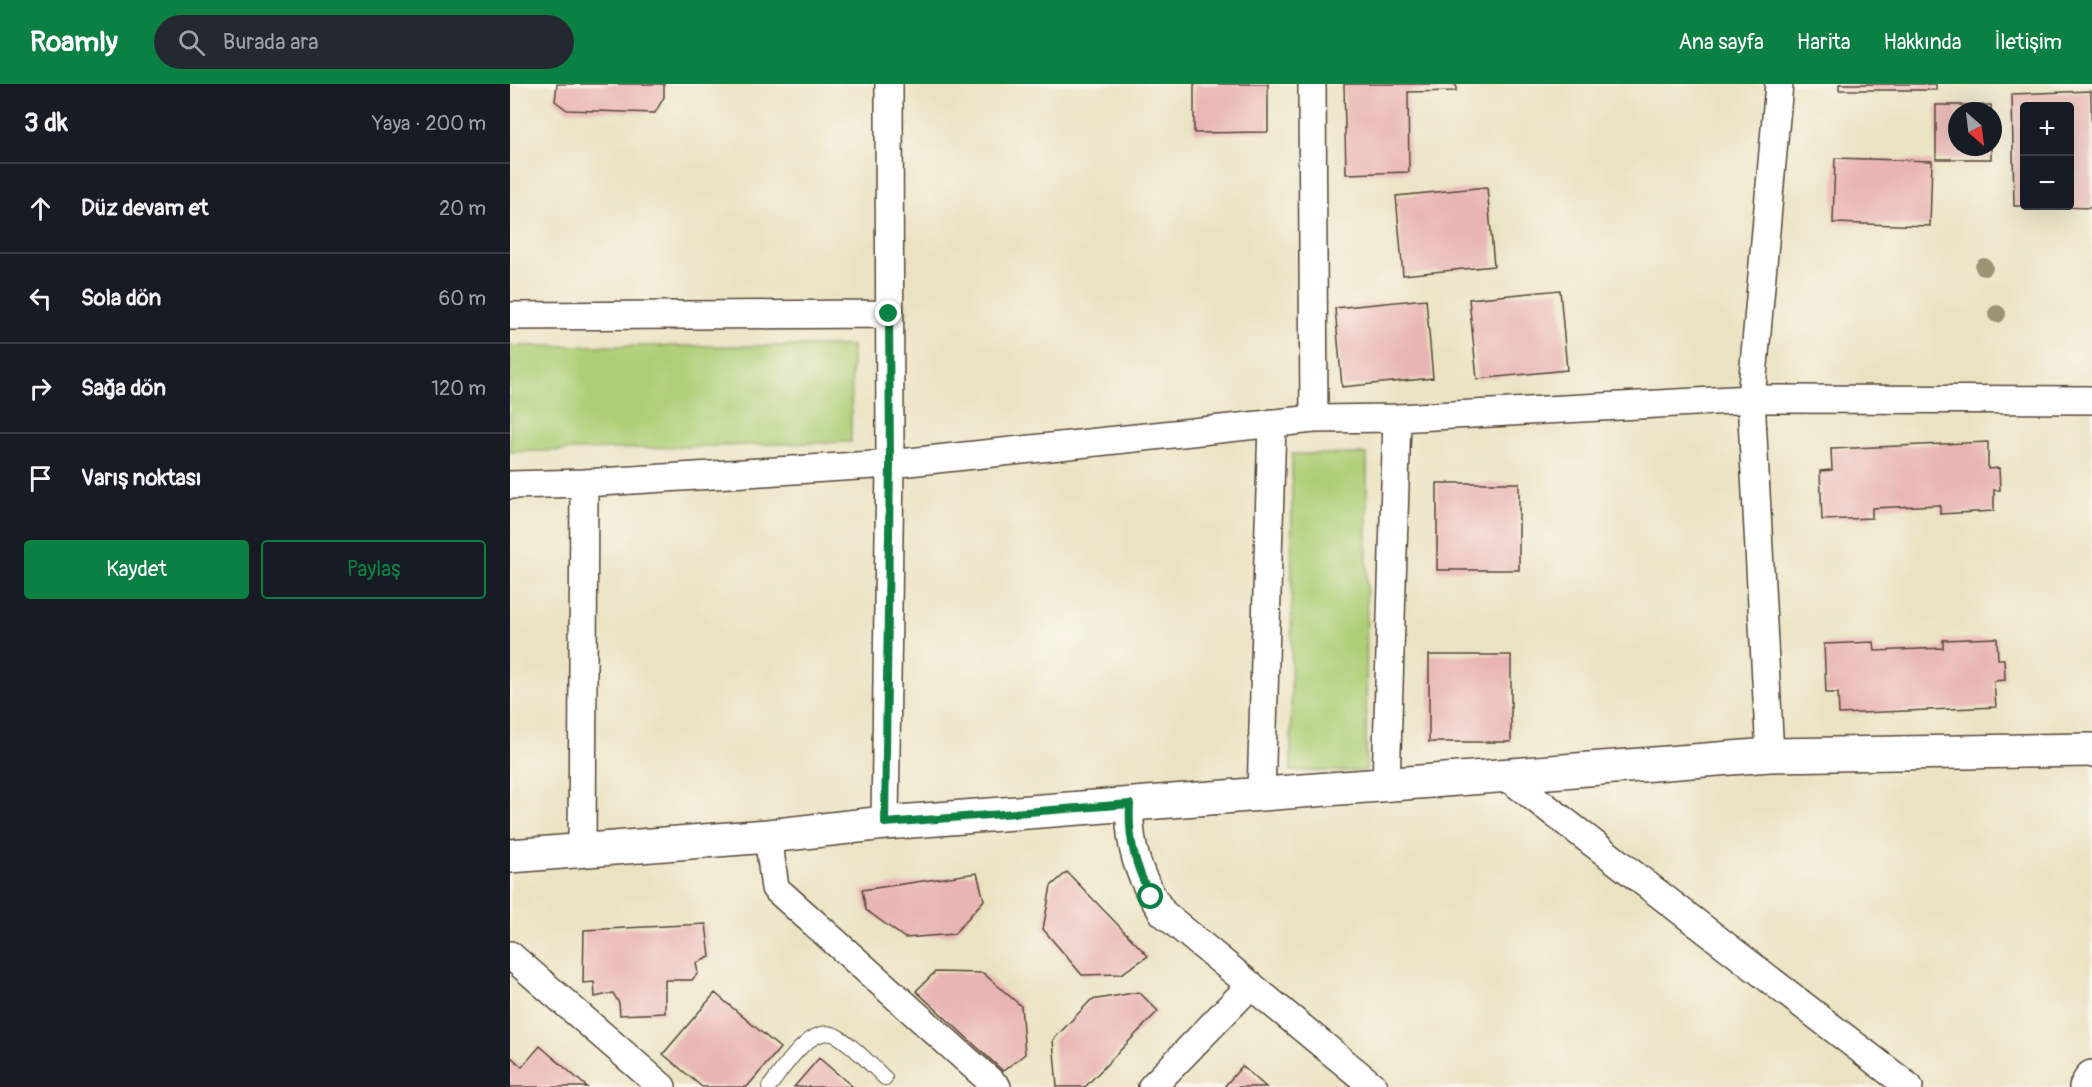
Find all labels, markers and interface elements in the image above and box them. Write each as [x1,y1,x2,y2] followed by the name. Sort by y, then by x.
[154,15,574,69] search box
[30,25,118,60] text: Roamly
[175,26,208,59] icon: search
[223,28,318,56] text: Burada ara
[1678,29,1764,56] text: Ana sayfa
[1797,29,1850,56] text: Harita
[1883,29,1962,56] text: Hakkında
[1995,29,2062,56] text: İletişim
[1948,102,2002,156] north arrow
[2020,102,2074,210] map controls
[2020,102,2074,156] button: +
[24,107,68,139] text: 3 dk
[372,111,486,136] text: Yaya · 200 m
[2020,156,2074,210] button: −
[24,192,57,225] icon: ahead
[81,194,208,222] text: Düz devam et
[439,196,486,221] text: 20 m
[24,282,57,315] icon: left
[81,284,161,312] text: Sola dön
[439,286,486,311] text: 60 m
[875,300,901,326] route end
[24,372,57,405] icon: right
[81,374,166,402] text: Sağa dön
[431,376,486,401] text: 120 m
[24,462,57,495] icon: arrive
[81,464,202,492] text: Varış noktası
[24,540,249,599] button: Kaydet
[261,540,486,599] button: Paylaş
[1137,883,1163,909] route start

